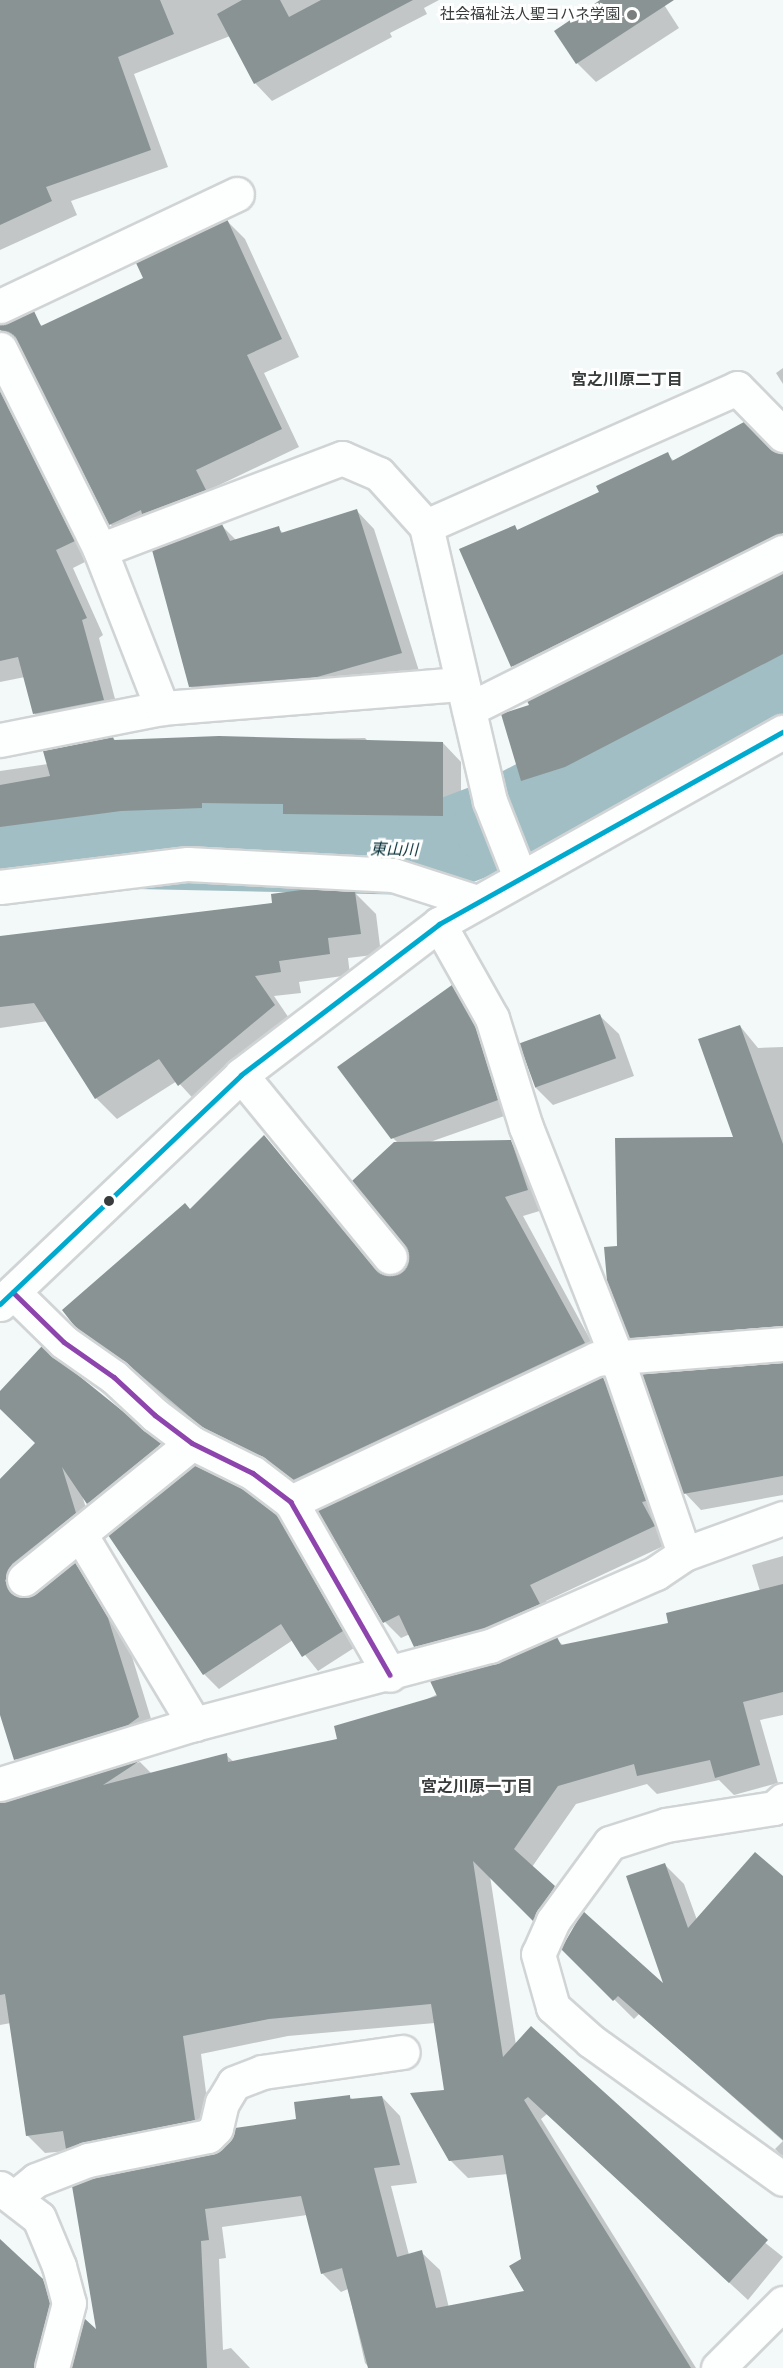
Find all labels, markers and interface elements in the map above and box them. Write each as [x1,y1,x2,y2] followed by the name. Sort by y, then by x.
[440,6,620,24] place label: 社会福祉法人聖ヨハネ学園
[625,8,639,22] marker: 社会福祉法人聖ヨハネ学園
[571,370,683,390] district label: 宮之川原二丁目
[370,840,418,860] water label: 東山川
[103,1195,115,1207] unlabelled marker
[421,1777,533,1797] district label: 宮之川原一丁目

